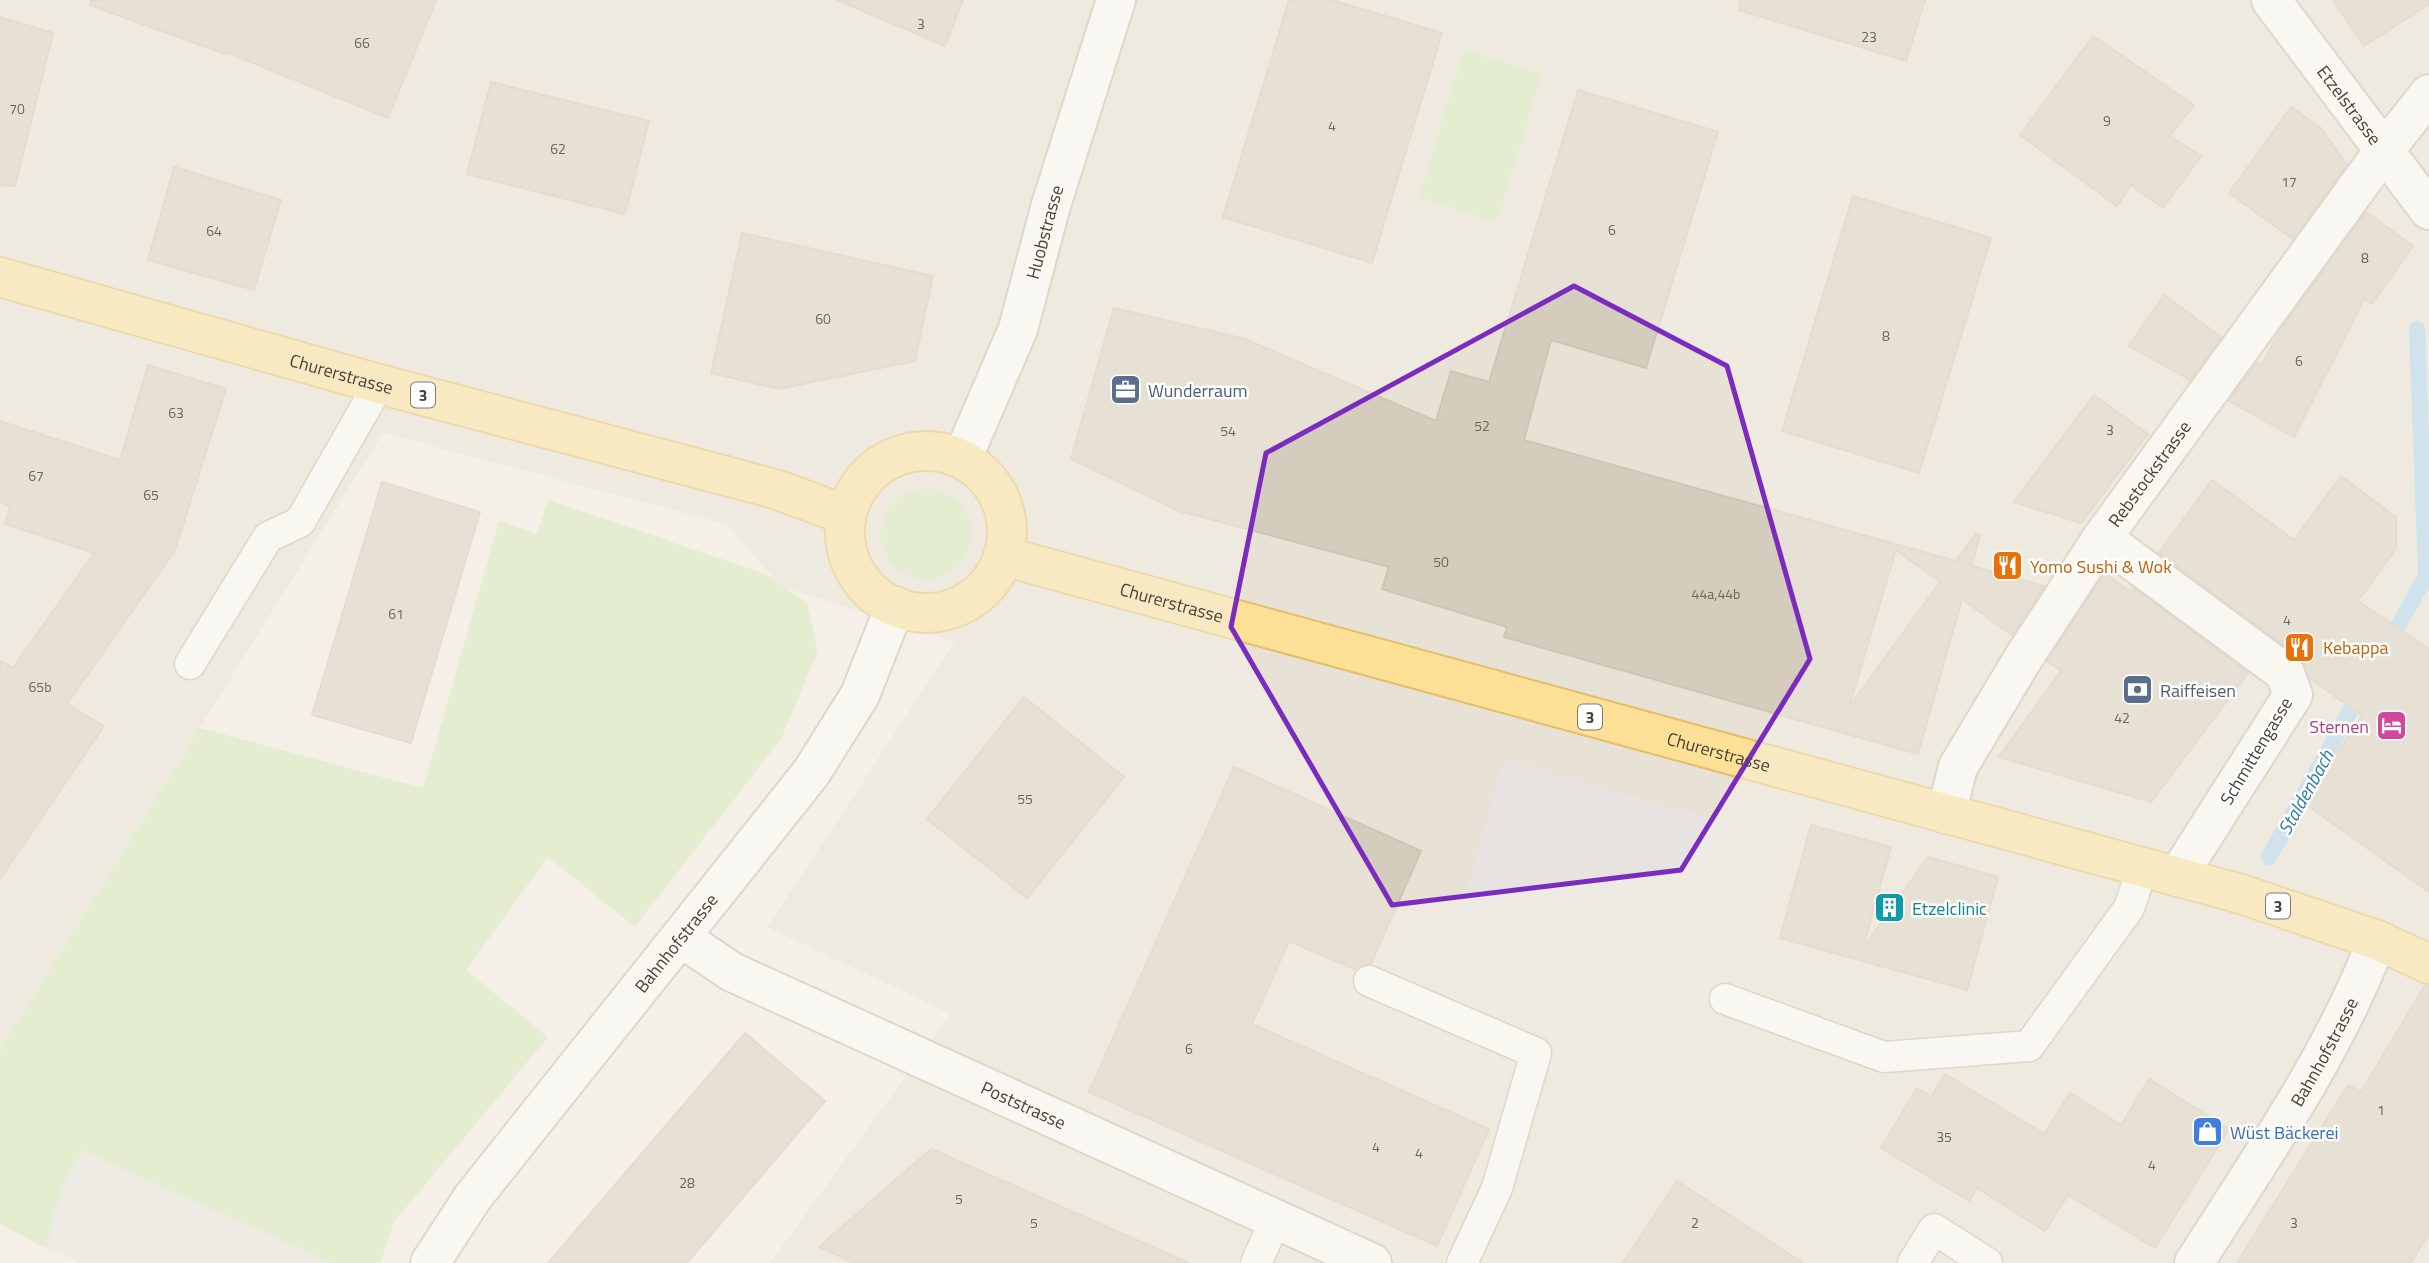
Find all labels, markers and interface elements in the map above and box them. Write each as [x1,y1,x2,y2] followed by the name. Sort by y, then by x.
[917,13,925,34] house number: 3
[1861,26,1877,47] house number: 23
[354,32,370,53] house number: 66
[2311,59,2389,150] street label: Etzelstrasse
[9,98,25,119] house number: 70
[2103,110,2111,131] house number: 9
[1328,115,1336,136] house number: 4
[550,138,566,159] house number: 62
[2281,171,2297,192] house number: 17
[1018,181,1070,282] street label: Huobstrasse
[1608,219,1616,240] house number: 6
[206,220,222,241] house number: 64
[2361,247,2369,268] house number: 8
[815,308,831,329] house number: 60
[1882,325,1890,346] house number: 8
[287,346,396,401] street label: Churerstrasse
[2295,350,2303,371] house number: 6
[1108,373,1142,407] office icon: Wunderraum
[1148,377,1248,404] place label: Wunderraum
[411,382,435,408] road number: 3
[168,402,184,423] house number: 63
[2101,414,2197,532] street label: Rebstockstrasse
[1474,415,1490,436] house number: 52
[2106,419,2114,440] house number: 3
[1220,420,1236,441] house number: 54
[28,465,44,486] house number: 67
[143,484,159,505] house number: 65
[1990,549,2024,583] restaurant icon: Yomo Sushi & Wok
[1433,551,1449,572] house number: 50
[2030,553,2172,580] place label: Yomo Sushi & Wok
[1117,575,1227,629] street label: Churerstrasse
[1692,583,1740,604] house number: 44a,44b
[388,603,404,624] house number: 61
[2283,609,2291,630] house number: 4
[2283,630,2317,664] restaurant icon: Kebappa
[2323,634,2389,661] place label: Kebappa
[2120,673,2154,707] bank icon: Raiffeisen
[28,676,52,697] house number: 65b
[2160,677,2236,704] place label: Raiffeisen
[2213,692,2299,810] street label: Schmittengasse
[1578,704,1602,730] road number: 3
[2114,707,2130,728] house number: 42
[2375,709,2409,743] hotel icon: Sternen
[2309,713,2369,740] place label: Sternen
[1664,724,1774,778] street label: Churerstrasse
[2270,744,2340,840] water label: Staldenbach
[1017,788,1033,809] house number: 55
[628,887,724,998] street label: Bahnhofstrasse
[1872,891,1906,925] building icon: Etzelclinic
[2266,893,2290,918] road number: 3
[1912,895,1987,922] place label: Etzelclinic
[2283,993,2364,1111] street label: Bahnhofstrasse
[1185,1038,1193,1059] house number: 6
[977,1074,1070,1136] street label: Poststrasse
[2377,1099,2385,1120] house number: 1
[2190,1115,2224,1149] shop icon: Wüst Bäckerei
[2230,1119,2338,1146] place label: Wüst Bäckerei
[1936,1126,1952,1147] house number: 35
[1372,1136,1380,1157] house number: 4
[1415,1142,1423,1163] house number: 4
[2148,1154,2156,1175] house number: 4
[679,1172,695,1193] house number: 28
[955,1188,963,1209] house number: 5
[1030,1212,1038,1233] house number: 5
[1691,1212,1699,1233] house number: 2
[2290,1212,2298,1233] house number: 3

